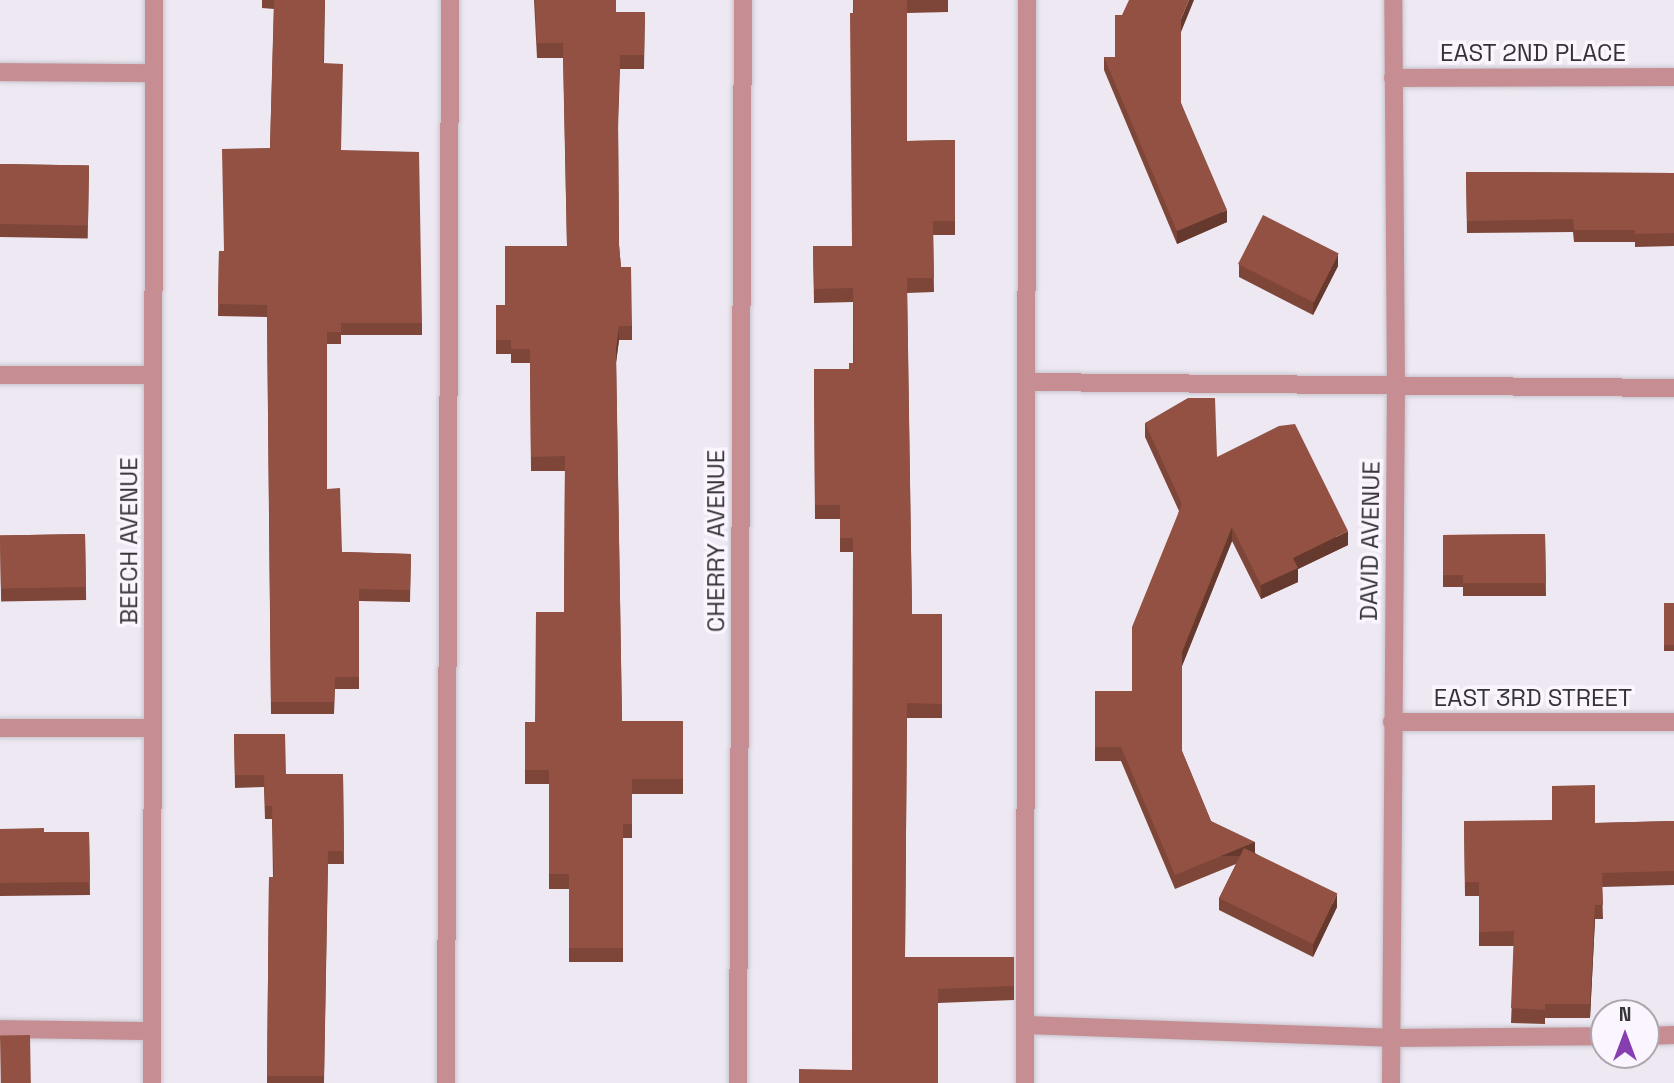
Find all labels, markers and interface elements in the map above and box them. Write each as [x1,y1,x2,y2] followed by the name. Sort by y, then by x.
[1440,39,1626,67] street label: EAST 2ND PLACE
[702,449,730,633] street label: CHERRY AVENUE
[115,457,143,625] street label: BEECH AVENUE
[1354,461,1386,621] street label: DAVID AVENUE
[1434,684,1632,712] street label: EAST 3RD STREET
[1590,999,1660,1069] north arrow
[1619,1002,1631,1027] text: N

